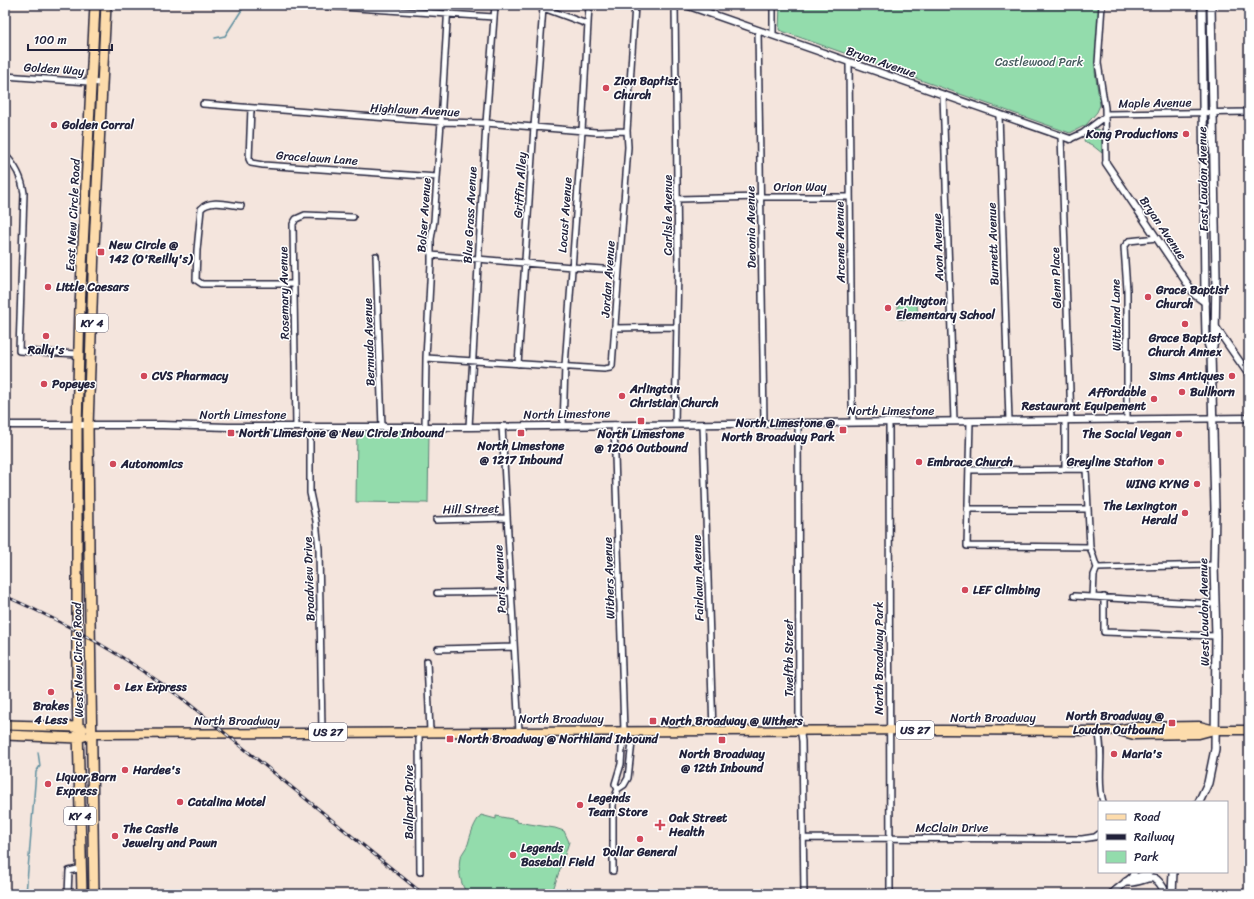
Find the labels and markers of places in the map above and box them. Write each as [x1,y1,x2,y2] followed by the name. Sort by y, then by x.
[613,70,679,106] place label: Zion Baptist Church
[601,83,611,93] marker: Zion Baptist Church
[61,114,134,136] place label: Golden Corral
[49,120,59,130] marker: Golden Corral
[1085,123,1178,145] place label: Kong Productions
[1181,129,1191,139] marker: Kong Productions
[108,234,193,270] place label: New Circle @ 142 (O'Reilly's)
[96,247,106,257] marker: New Circle @ 142 (O'Reilly's)
[56,276,130,298] place label: Little Caesars
[1155,279,1230,315] place label: Grace Baptist Church
[43,282,53,292] marker: Little Caesars
[895,290,996,326] place label: Arlington Elementary School
[1143,292,1153,302] marker: Grace Baptist Church
[883,303,893,313] marker: Arlington Elementary School
[1180,319,1190,329] marker: Grace Baptist Church Annex
[1147,327,1223,363] place label: Grace Baptist Church Annex
[41,331,51,341] marker: Rally's
[27,339,65,361] place label: Rally's
[151,365,229,387] place label: CVS Pharmacy
[1148,365,1225,387] place label: Sims Antiques
[139,371,149,381] marker: CVS Pharmacy
[1227,371,1237,381] marker: Sims Antiques
[52,373,96,395] place label: Popeyes
[629,378,719,414] place label: Arlington Christian Church
[39,379,49,389] marker: Popeyes
[1021,381,1147,417] place label: Affordable Restaurant Equipement
[1190,381,1235,403] place label: Bullhorn
[1177,387,1187,397] marker: Bullhorn
[617,391,627,401] marker: Arlington Christian Church
[1149,394,1159,404] marker: Affordable Restaurant Equipement
[721,412,836,448] place label: North Limestone @ North Broadway Park
[636,416,646,426] marker: North Limestone @ 1206 Outbound
[238,422,446,444] place label: North Limestone @ New Circle Inbound
[594,423,689,459] place label: North Limestone @ 1206 Outbound
[1082,423,1172,445] place label: The Social Vegan
[838,425,848,435] marker: North Limestone @ North Broadway Park
[226,428,236,438] marker: North Limestone @ New Circle Inbound
[516,428,526,438] marker: North Limestone @ 1217 Inbound
[1174,429,1184,439] marker: The Social Vegan
[477,435,565,471] place label: North Limestone @ 1217 Inbound
[927,451,1014,473] place label: Embrace Church
[1066,451,1154,473] place label: Greyline Station
[120,453,184,475] place label: Autonomics
[914,457,924,467] marker: Embrace Church
[1156,457,1166,467] marker: Greyline Station
[108,459,118,469] marker: Autonomics
[1126,473,1190,495] place label: WING KYNG
[1192,479,1202,489] marker: WING KYNG
[1103,495,1179,531] place label: The Lexington Herald
[1180,508,1190,518] marker: The Lexington Herald
[973,579,1041,601] place label: LEF Climbing
[960,585,970,595] marker: LEF Climbing
[125,676,188,698] place label: Lex Express
[112,682,122,692] marker: Lex Express
[46,687,56,697] marker: Brakes 4 Less
[33,695,70,731] place label: Brakes 4 Less
[1065,705,1166,741] place label: North Broadway @ Loudon Outbound
[660,710,803,732] place label: North Broadway @ Withers
[648,716,658,726] marker: North Broadway @ Withers
[1167,718,1177,728] marker: North Broadway @ Loudon Outbound
[457,728,660,750] place label: North Broadway @ Northland Inbound
[445,734,455,744] marker: North Broadway @ Northland Inbound
[717,735,727,745] marker: North Broadway @ 12th Inbound
[678,743,766,779] place label: North Broadway @ 12th Inbound
[1121,743,1163,765] place label: Maria's
[1109,749,1119,759] marker: Maria's
[132,759,181,781] place label: Hardee's
[120,765,130,775] marker: Hardee's
[56,766,117,802] place label: Liquor Barn Express
[43,779,53,789] marker: Liquor Barn Express
[588,787,649,823] place label: Legends Team Store
[187,791,266,813] place label: Catalina Motel
[175,797,185,807] marker: Catalina Motel
[575,800,585,810] marker: Legends Team Store
[668,807,728,843] place label: Oak Street Health
[122,818,217,854] place label: The Castle Jewelry and Pawn
[654,819,666,831] marker: Oak Street Health
[110,831,120,841] marker: The Castle Jewelry and Pawn
[635,834,645,844] marker: Dollar General
[521,837,596,873] place label: Legends Baseball Field
[603,841,678,863] place label: Dollar General
[508,850,518,860] marker: Legends Baseball Field

